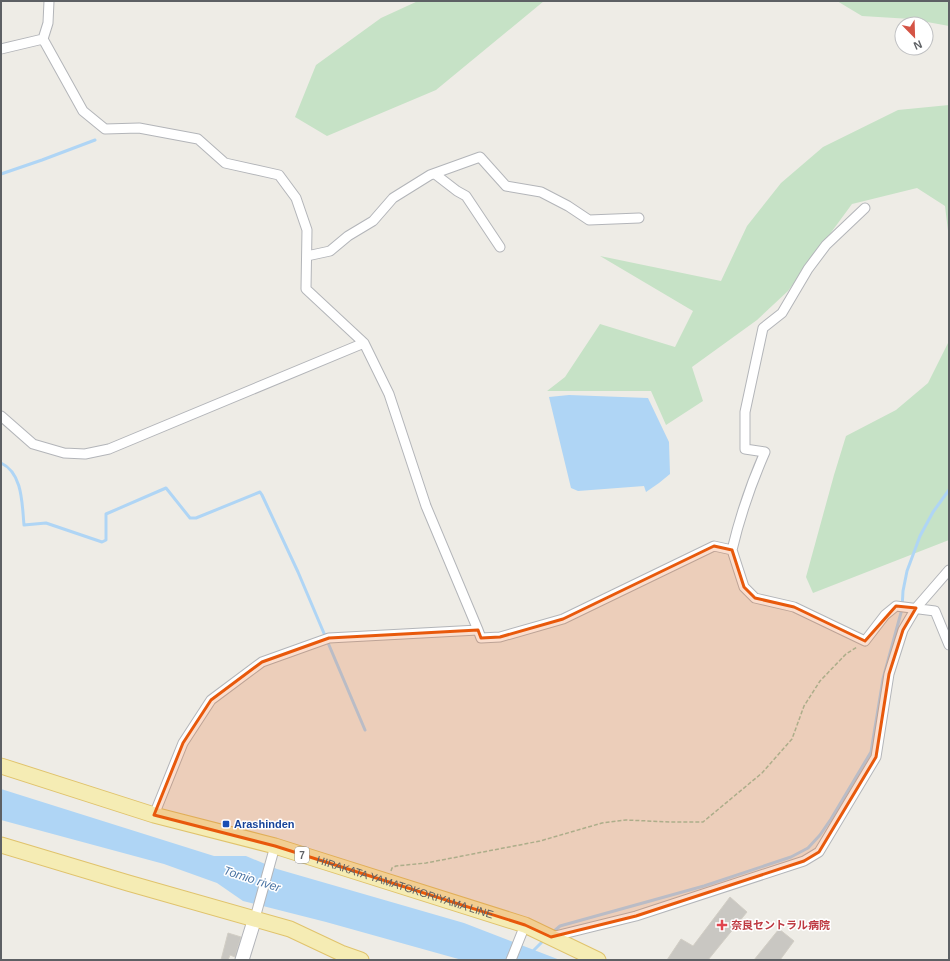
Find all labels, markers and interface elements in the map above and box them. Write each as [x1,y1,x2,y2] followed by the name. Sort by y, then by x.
[894,16,934,56] north arrow
[912,38,924,52] text: N
[234,818,295,830] place label: Arashinden
[221,819,231,829] marker: Arashinden
[295,847,309,863] road number: 7
[315,854,495,921] street label: HIRAKATA YAMATOKORIYAMA LINE
[222,863,283,895] water label: Tomio river
[716,919,728,931] marker: 奈良セントラル病院
[731,919,830,931] place label: 奈良セントラル病院

